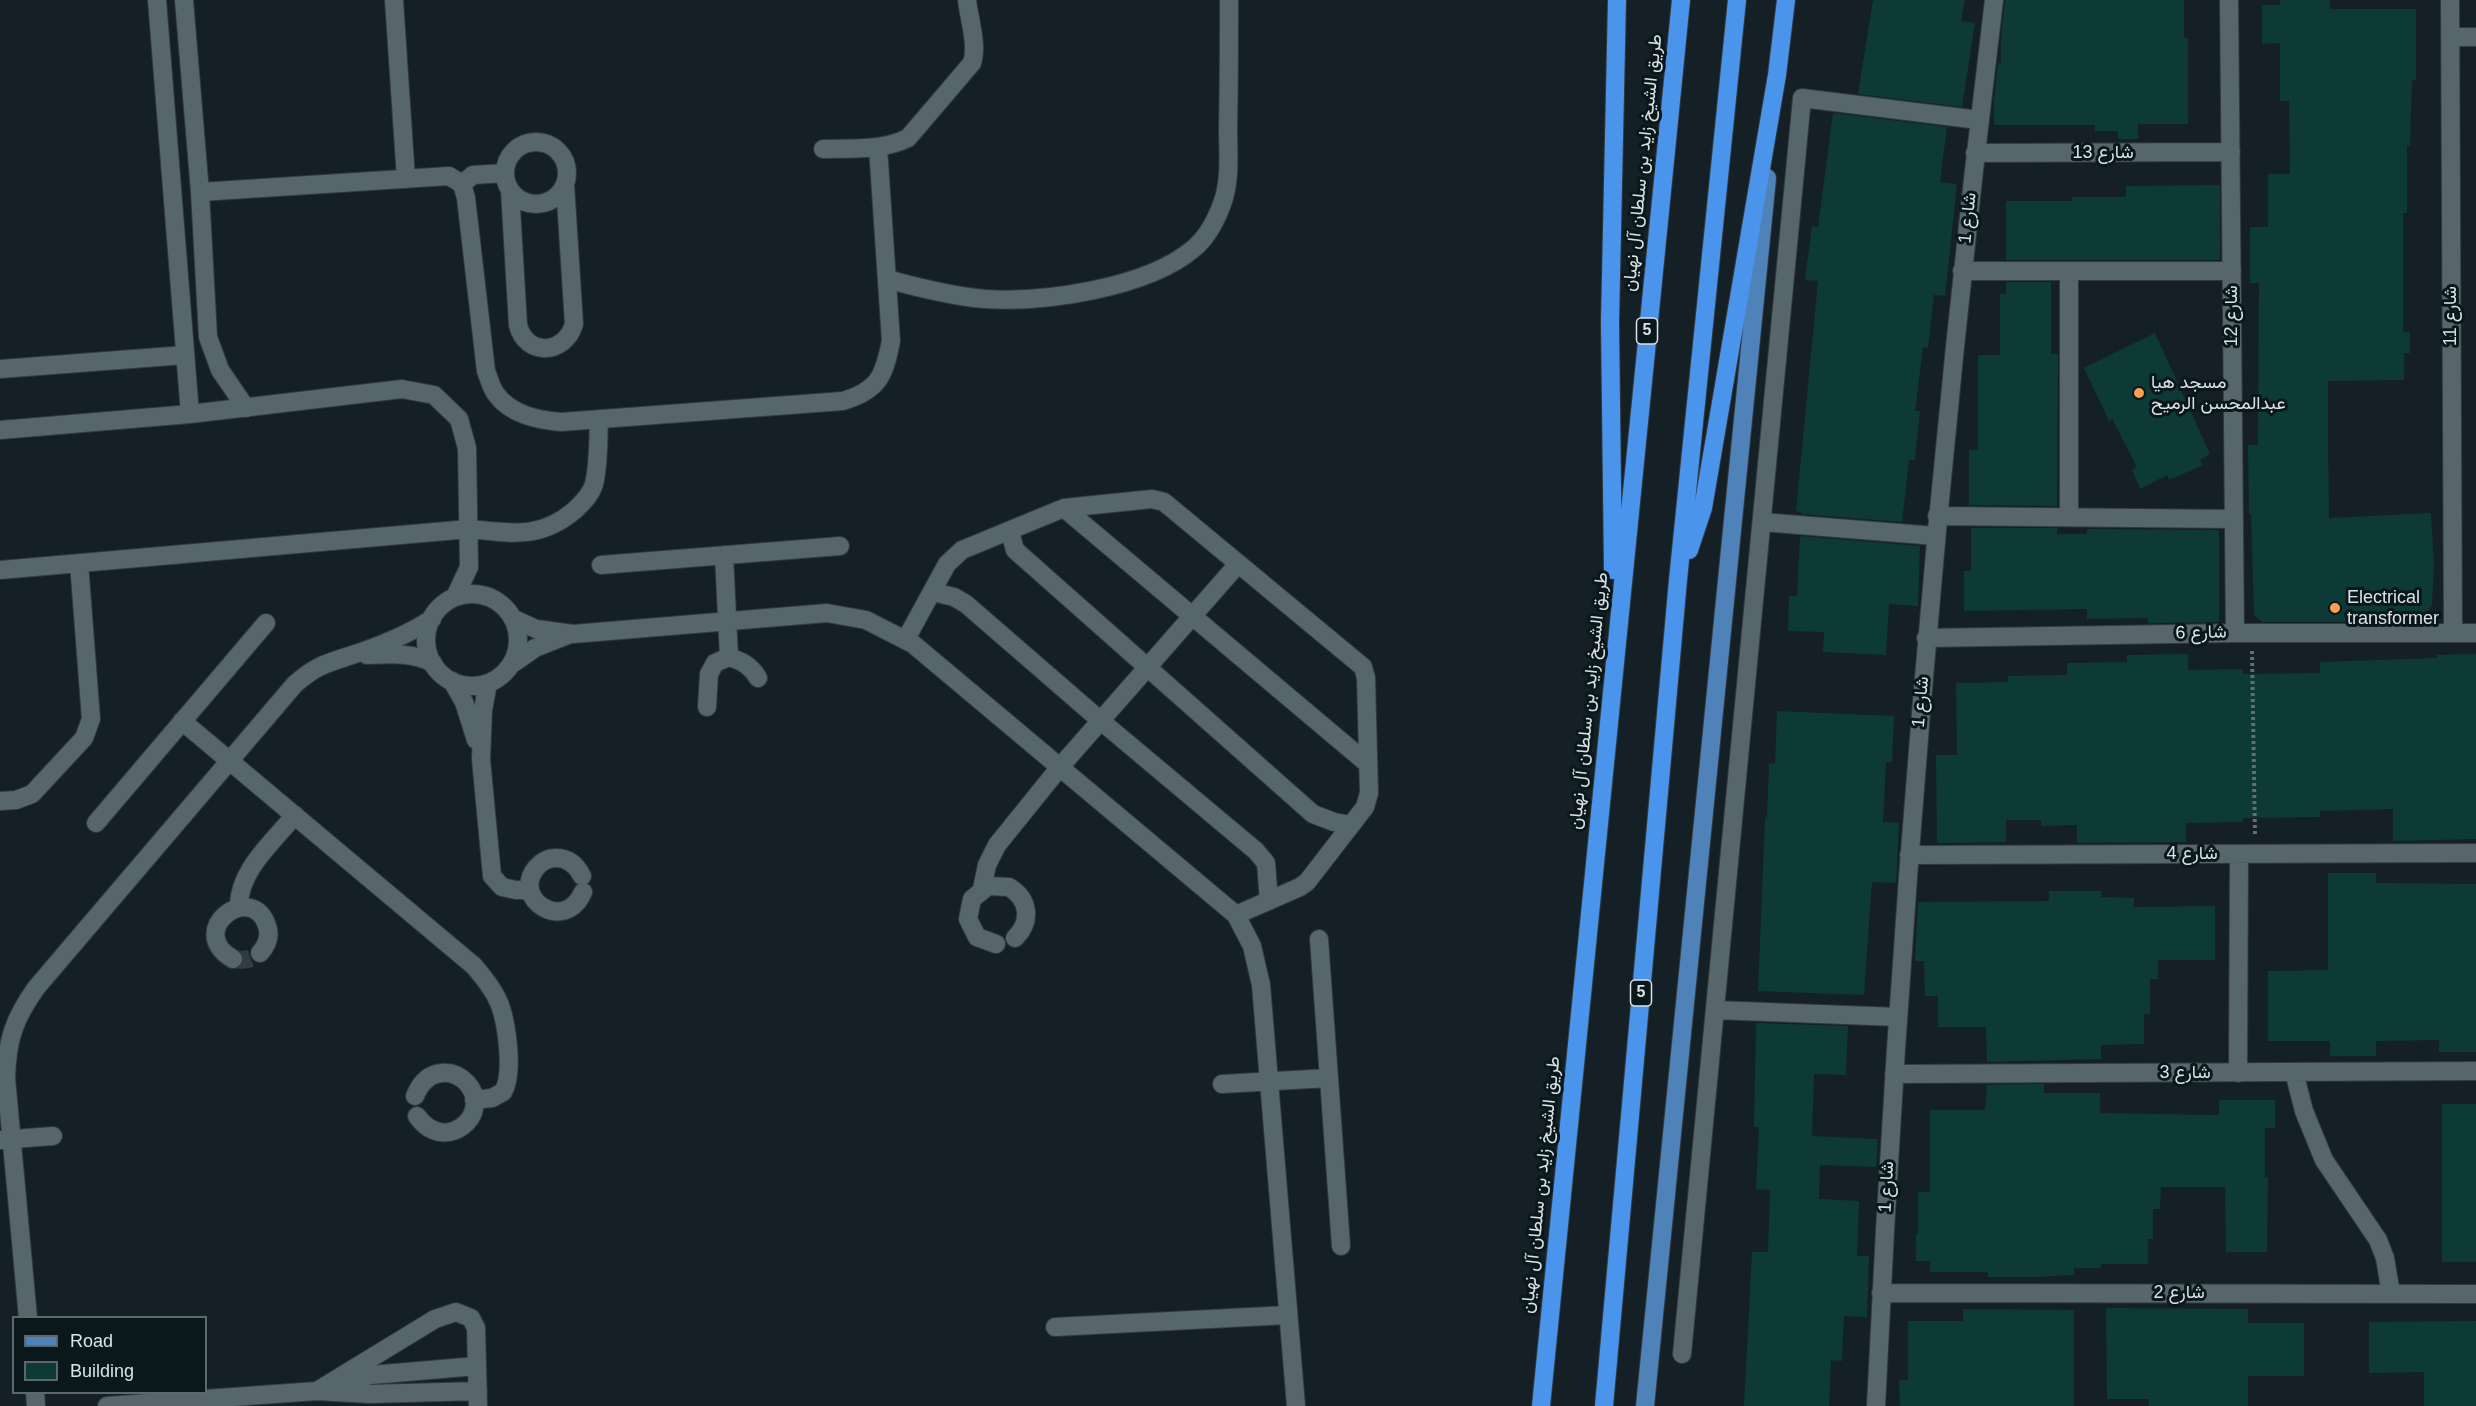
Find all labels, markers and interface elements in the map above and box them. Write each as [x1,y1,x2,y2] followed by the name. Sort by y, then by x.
[1619,33,1667,293] street label: طريق الشيخ زايد بن سلطان آل نهيان
[2072,142,2134,164] street label: شارع 13
[1955,191,1981,245] street label: شارع 1
[2221,285,2243,347] street label: شارع 12
[2440,286,2462,346] street label: شارع 11
[1636,318,1658,344] road number: 5
[2151,372,2286,415] place label: مسجد هيا عبدالمحسن الرميح
[2132,386,2146,400] marker: مسجد هيا عبدالمحسن الرميح
[1565,571,1613,831] street label: طريق الشيخ زايد بن سلطان آل نهيان
[2347,587,2439,630] place label: Electrical transformer
[2328,601,2342,615] marker: Electrical transformer
[2175,622,2227,644] street label: شارع 6
[1908,676,1934,728] street label: شارع 1
[2166,843,2218,865] street label: شارع 4
[1630,980,1652,1006] road number: 5
[1517,1055,1565,1315] street label: طريق الشيخ زايد بن سلطان آل نهيان
[2159,1062,2211,1084] street label: شارع 3
[1875,1161,1899,1213] street label: شارع 1
[2153,1282,2205,1304] street label: شارع 2
[12,1316,207,1394] legend
[70,1331,113,1351] text: Road
[70,1361,134,1381] text: Building

